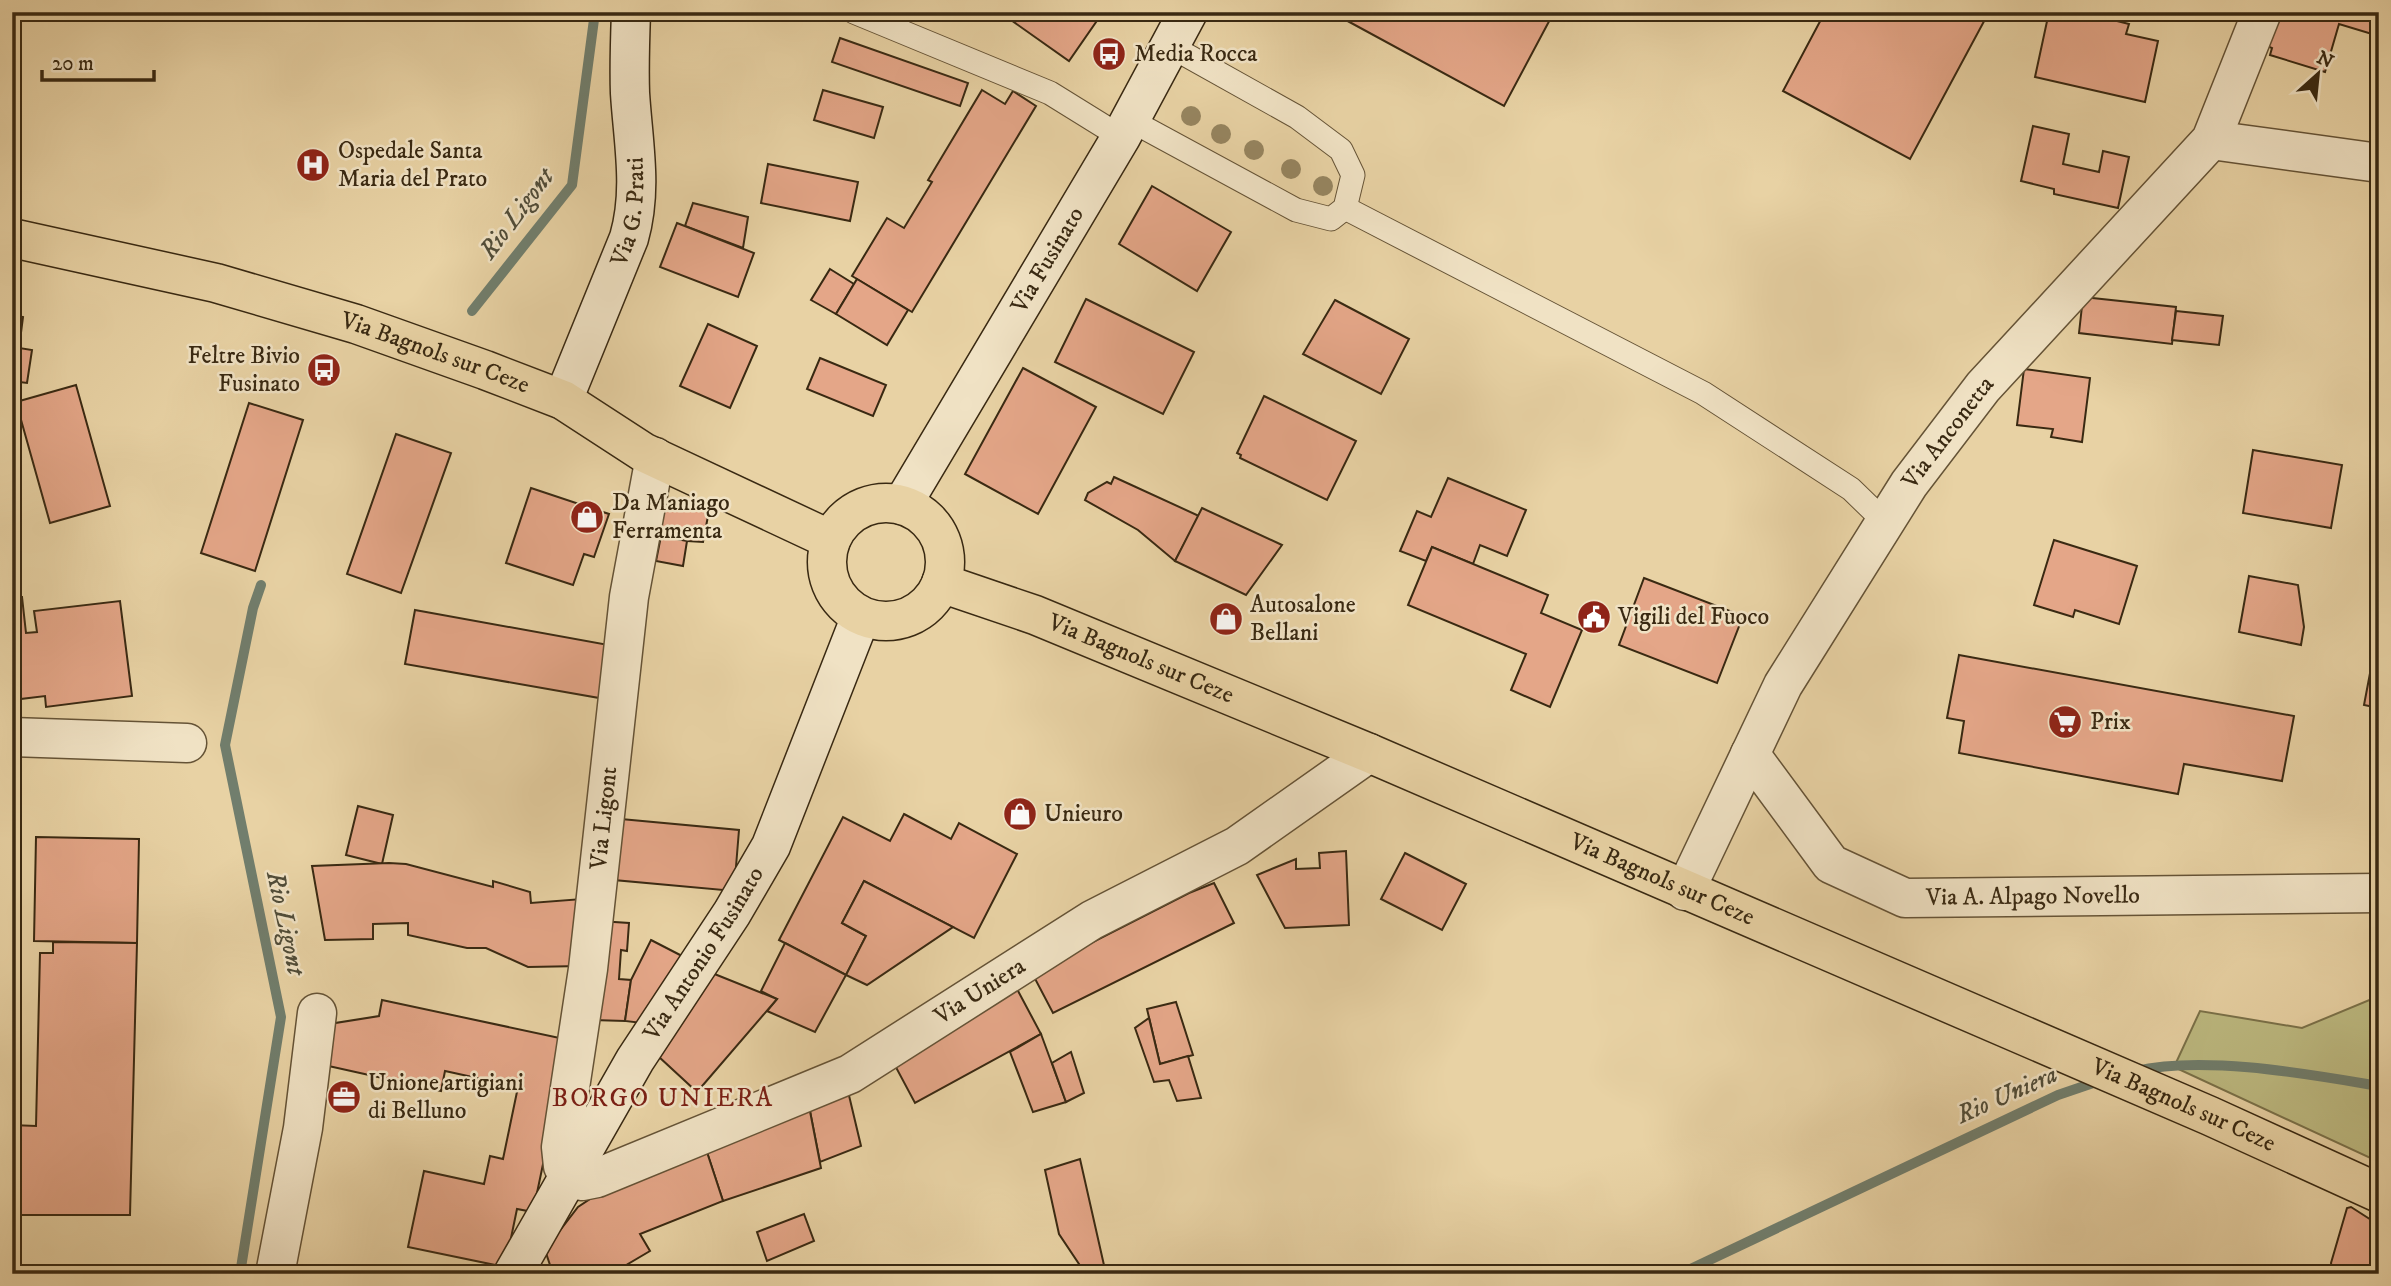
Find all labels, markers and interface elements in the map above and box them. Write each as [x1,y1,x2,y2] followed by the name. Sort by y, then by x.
[1090,35,1128,73] bus stop icon: Media Rocca
[42,38,154,82] scale bar
[2282,38,2352,108] north arrow
[1134,39,1258,69] place label: Media Rocca
[2313,46,2338,74] text: N
[52,51,94,77] text: 20 m
[338,136,487,194] place label: Ospedale Santa Maria del Prato
[294,146,332,184] hospital icon: Ospedale Santa Maria del Prato
[604,156,651,272] street label: Via G. Prati
[471,160,563,267] water label: Rio Ligont
[1004,201,1091,320] street label: Via Fusinato
[337,305,534,401] street label: Via Bagnols sur Ceze
[187,341,300,399] place label: Feltre Bivio Fusinato
[305,351,343,389] bus stop icon: Feltre Bivio Fusinato
[1895,369,2001,496] street label: Via Anconetta
[612,488,730,546] place label: Da Maniago Ferramenta
[568,498,606,536] shop icon: Da Maniago Ferramenta
[1250,590,1356,648] place label: Autosalone Bellani
[1575,598,1613,636] public building icon: Vigili del Fuoco
[1207,600,1245,638] shop icon: Autosalone Bellani
[1617,602,1769,632] place label: Vigili del Fuoco
[1043,607,1238,710] street label: Via Bagnols sur Ceze
[2046,703,2084,741] supermarket icon: Prix
[2090,707,2131,737] place label: Prix
[584,765,624,872] street label: Via Ligont
[1001,795,1039,833] shop icon: Unieuro
[1044,799,1123,829] place label: Unieuro
[1564,826,1759,933] street label: Via Bagnols sur Ceze
[636,861,771,1047] street label: Via Antonio Fusinato
[258,867,313,980] water label: Rio Ligont
[1925,881,2140,913] street label: Via A. Alpago Novello
[928,951,1032,1032] street label: Via Uniera
[2086,1051,2280,1159] street label: Via Bagnols sur Ceze
[1950,1058,2063,1132] water label: Rio Uniera
[368,1068,524,1126] place label: Unione artigiani di Belluno
[325,1078,363,1116] office icon: Unione artigiani di Belluno
[552,1082,774,1115] district label: BORGO UNIERA

